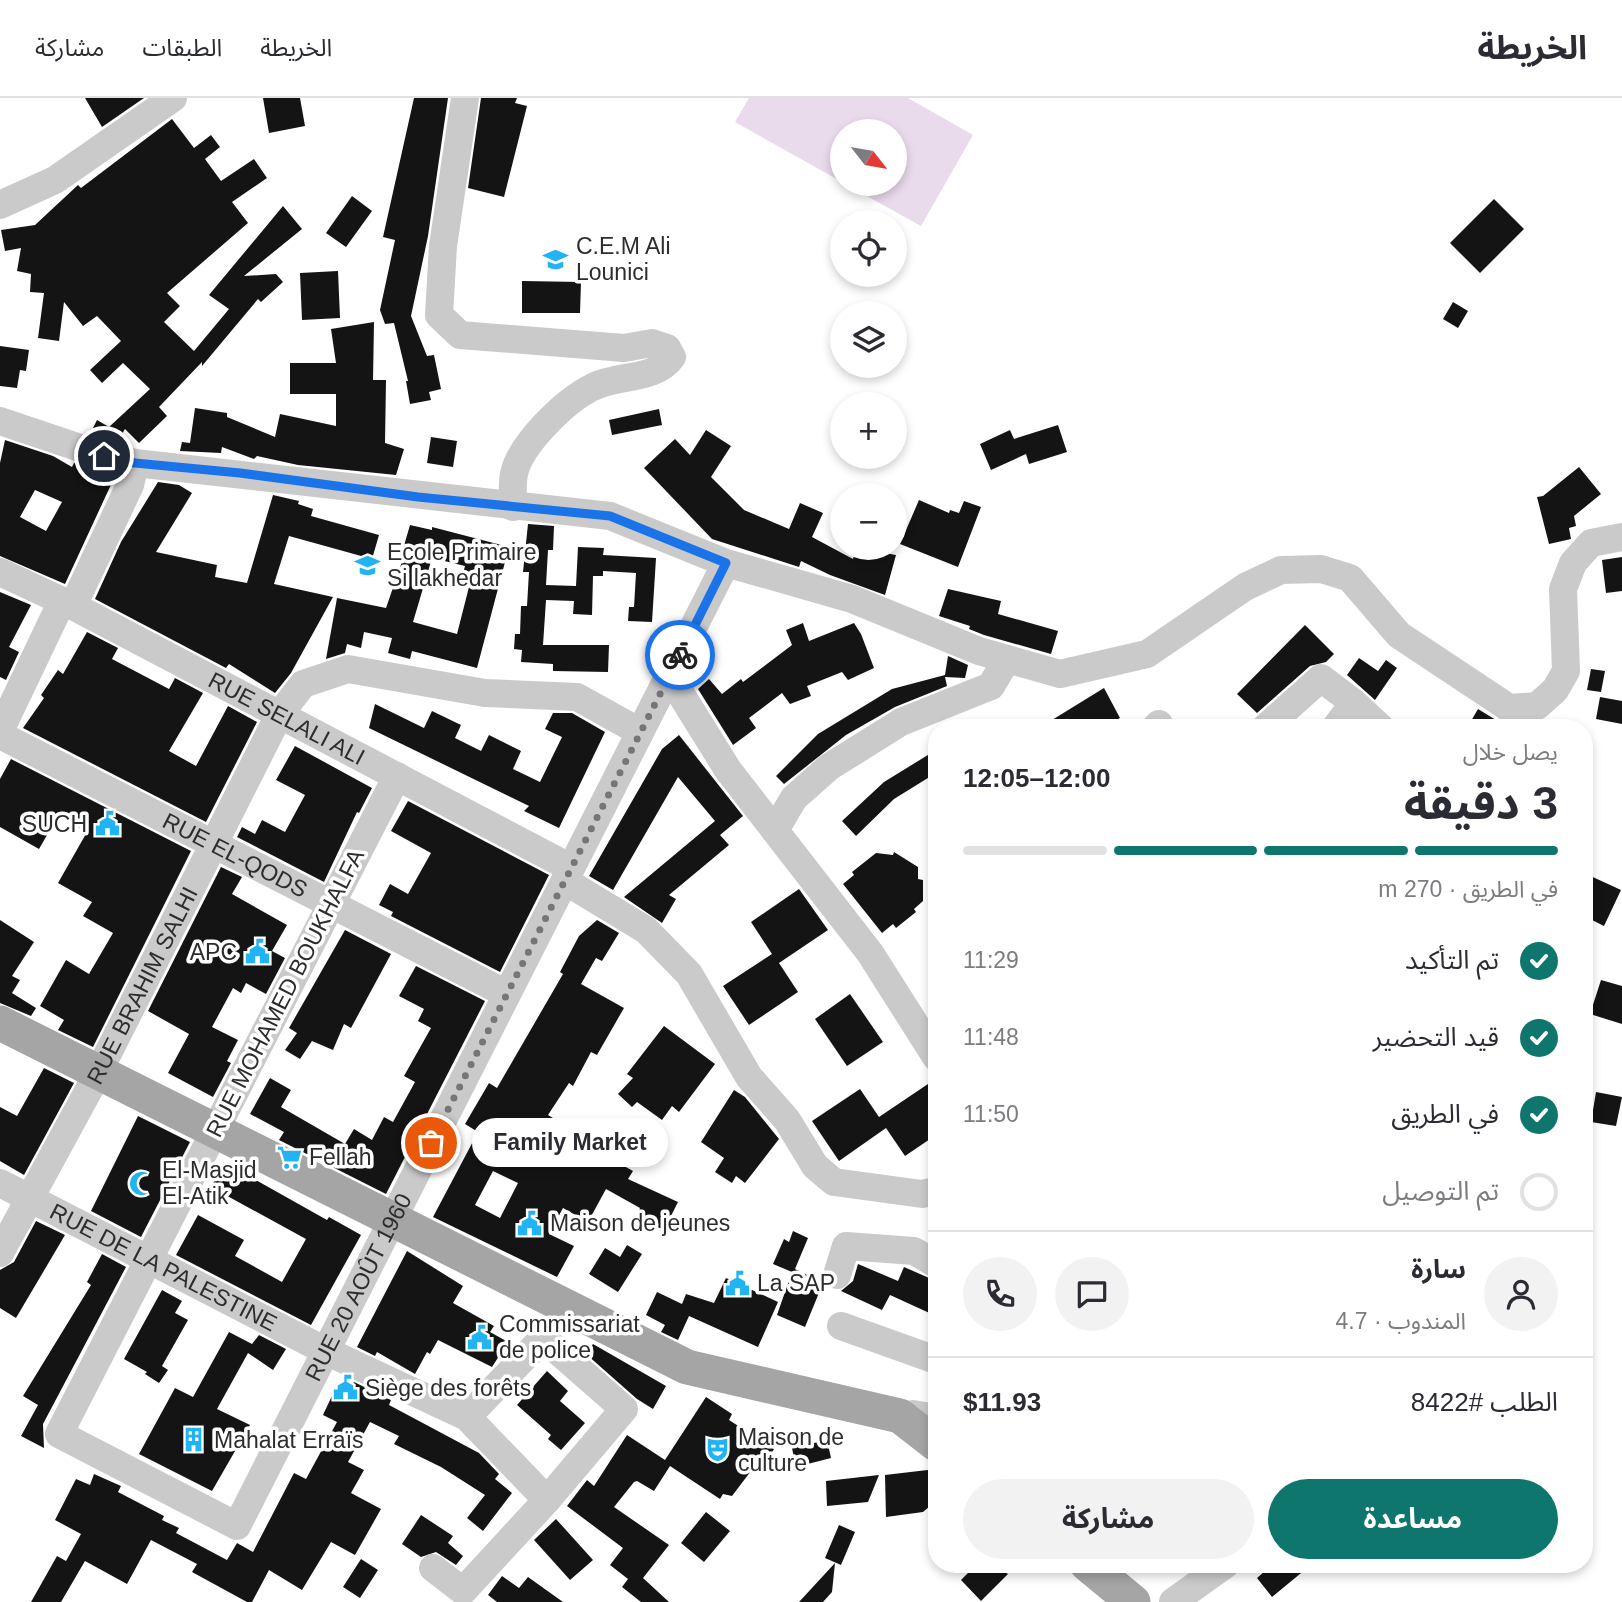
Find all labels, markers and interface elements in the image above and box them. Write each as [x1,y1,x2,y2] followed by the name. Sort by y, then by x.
[1477,29,1587,66] text: الخريطة
[35,34,104,61] text: مشاركة
[142,34,222,61] text: الطبقات
[260,34,332,61] text: الخريطة
[830,119,906,196] north arrow
[830,119,907,560] map controls
[830,210,907,287] button: locate
[576,233,671,285] place label: C.E.M Ali Lounici
[542,245,570,273] school or university icon: C.E.M Ali Lounici
[830,301,907,378] button: layers
[830,392,907,469] button: +
[74,426,134,486] pin
[85,437,123,475] icon: home
[830,483,907,560] button: −
[387,539,537,591] place label: Ecole Primaire Si lakhedar
[353,551,381,579] school or university icon: Ecole Primaire Si lakhedar
[645,620,715,690] courier
[661,636,699,674] icon: bike
[204,667,369,770] street label: RUE SELALI ALI
[1463,739,1558,765] text: يصل خلال
[963,763,1110,793] text: 12:00–12:05
[1404,777,1558,829] text: 3 دقيقة
[159,807,312,903] street label: RUE EL-QODS
[93,810,121,838] public building icon: SUCH
[22,811,87,837] place label: SUCH
[201,844,369,1141] street label: RUE MOHAMED BOUKHALFA
[1378,876,1558,902] text: في الطريق · 270 m
[81,883,203,1089] street label: RUE BRAHIM SALHI
[243,938,271,966] public building icon: APC
[190,939,237,965] place label: APC
[1520,942,1558,980] icon: check
[1405,945,1499,975] text: تم التأكيد
[963,947,1019,973] text: 11:29
[1520,1019,1558,1057] icon: check
[1373,1022,1499,1052] text: قيد التحضير
[963,1024,1019,1050] text: 11:48
[1520,1096,1558,1134] icon: check
[1391,1099,1499,1129] text: في الطريق
[963,1101,1019,1127] text: 11:50
[401,1113,461,1173] pin
[473,1118,669,1168] callout: Family Market
[412,1124,450,1162] icon: bag
[493,1129,647,1155] text: Family Market
[275,1143,303,1171] supermarket icon: Fellah
[309,1144,372,1170] place label: Fellah
[162,1157,257,1209] place label: El-Masjid El-Atik
[128,1169,156,1197] mosque icon: El-Masjid El-Atik
[1382,1176,1499,1206] text: تم التوصيل
[300,1189,417,1385] street label: RUE 20 AOÛT 1960
[46,1198,281,1336] street label: RUE DE LA PALESTINE
[516,1209,544,1237] public building icon: Maison de jeunes
[550,1210,730,1236] place label: Maison de jeunes
[1411,1254,1466,1284] text: سارة
[963,1257,1037,1331] button: phone
[1055,1257,1129,1331] button: chat
[1484,1257,1558,1331] button: person
[723,1269,751,1297] public building icon: La SAP
[757,1270,835,1296] place label: La SAP
[1336,1308,1466,1334] text: المندوب · 4.7
[499,1311,640,1363] place label: Commissariat de police
[465,1323,493,1351] public building icon: Commissariat de police
[331,1374,359,1402] public building icon: Siège des forêts
[365,1375,531,1401] place label: Siège des forêts
[963,1387,1041,1417] text: $11.93
[1411,1387,1558,1417] text: الطلب #8422
[738,1424,844,1476] place label: Maison de culture
[180,1426,208,1454] building icon: Mahalat Erraïs
[214,1427,364,1453] place label: Mahalat Erraïs
[704,1436,732,1464] theatre icon: Maison de culture
[963,1479,1254,1559] button: مشاركة
[1268,1479,1558,1559] button: مساعدة

